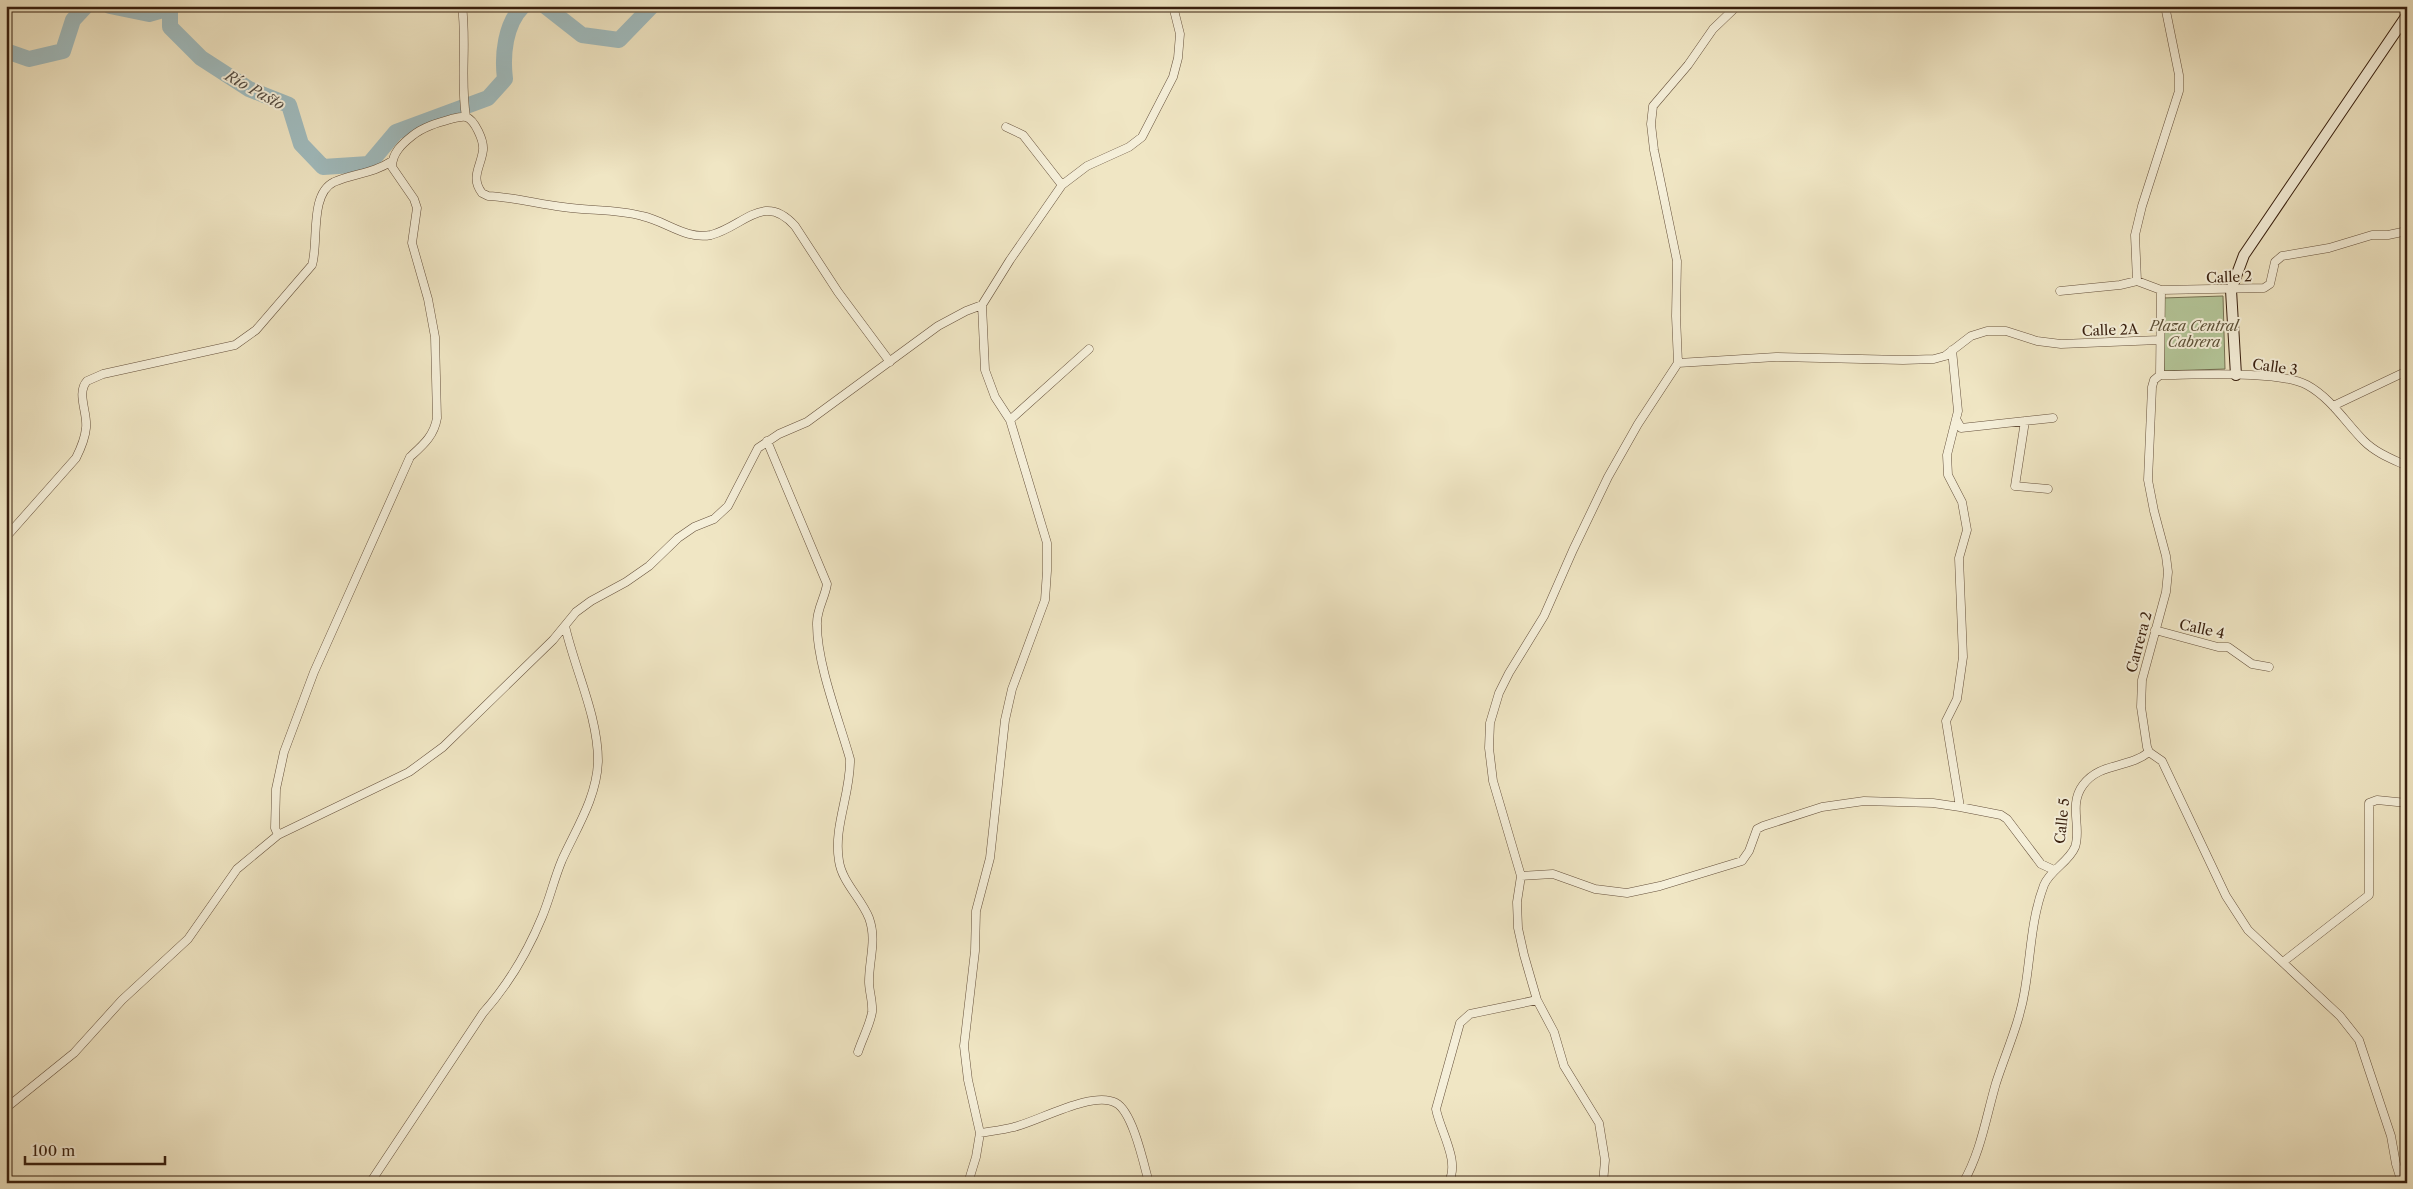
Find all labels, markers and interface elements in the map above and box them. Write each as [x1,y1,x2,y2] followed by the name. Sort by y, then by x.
[221,65,288,114] water label: Río Pasto
[2206,267,2252,287] street label: Calle 2
[2148,317,2240,351] park label: Plaza Central Cabrera
[2081,320,2139,340] street label: Calle 2A
[2251,355,2299,379] street label: Calle 3
[2122,610,2156,674] street label: Carrera 2
[2178,615,2226,643] street label: Calle 4
[2051,797,2073,845] street label: Calle 5
[25,1134,165,1166] scale bar
[32,1141,75,1160] text: 100 m

